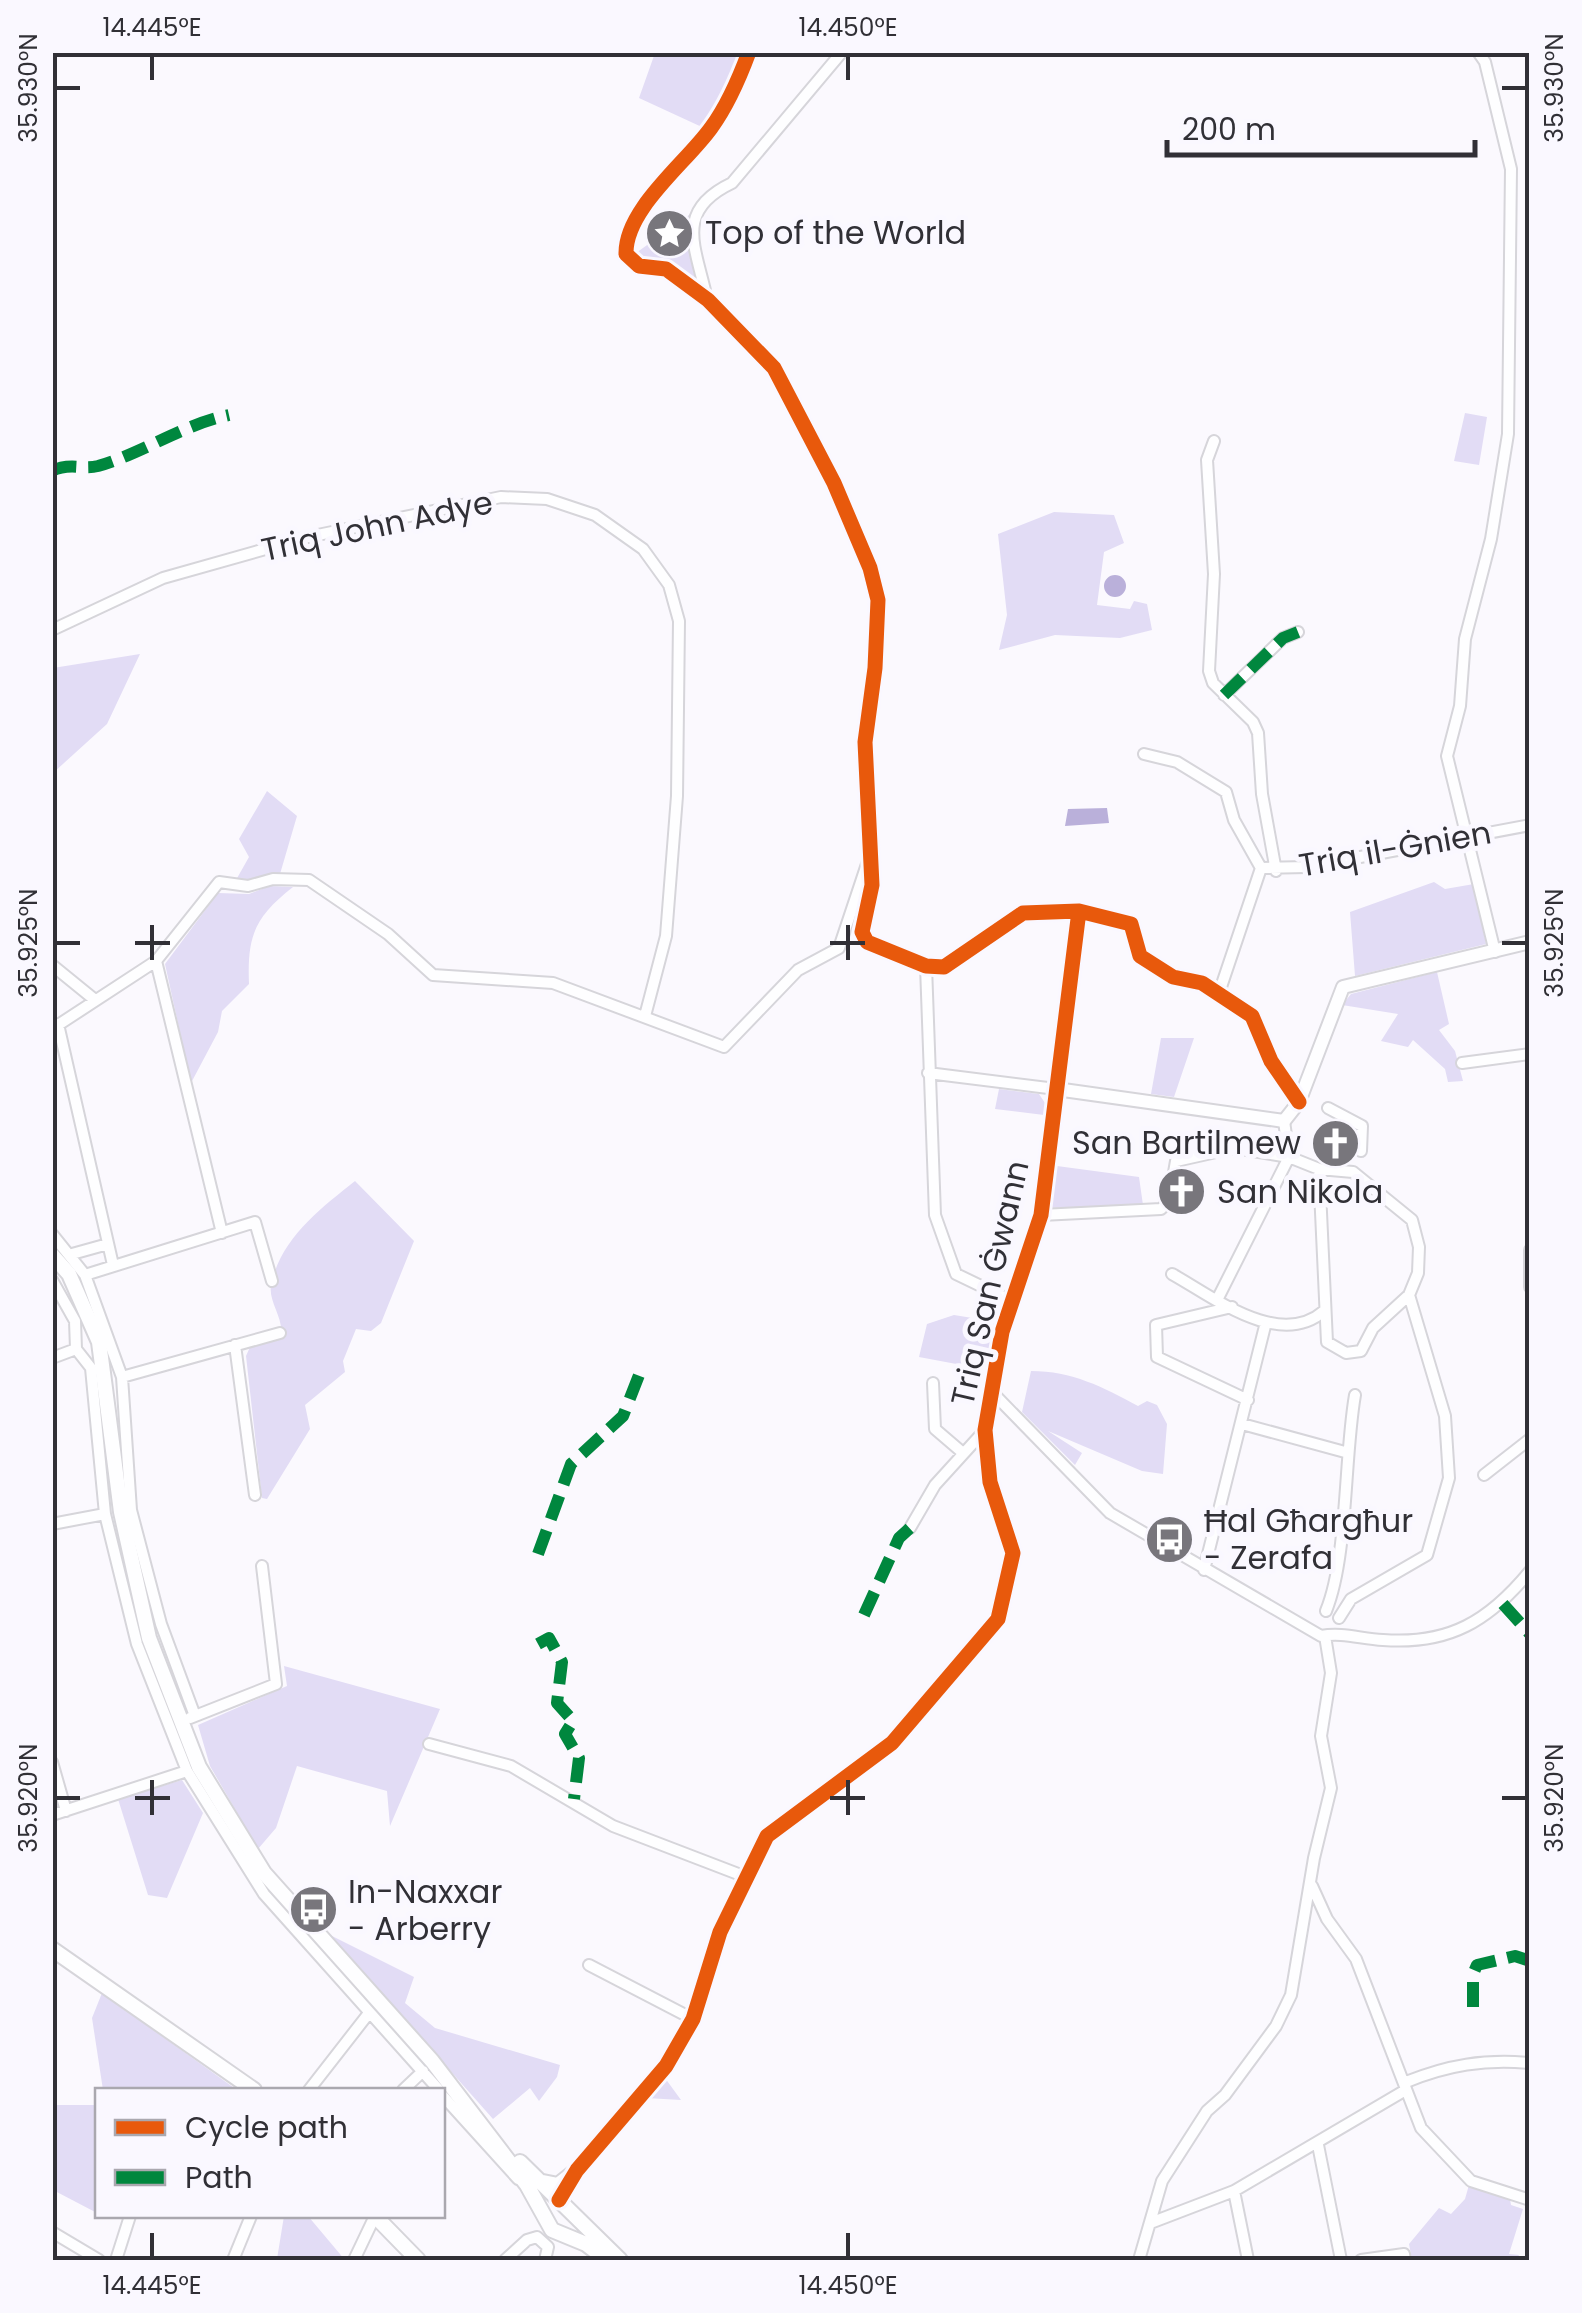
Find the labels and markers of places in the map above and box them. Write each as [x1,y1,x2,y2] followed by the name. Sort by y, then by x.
[644,207,696,259] place icon: Top of the World
[705,210,966,255] place label: Top of the World
[1310,1117,1362,1169] church icon: San Bartilmew
[1072,1120,1301,1165] place label: San Bartilmew
[1156,1166,1208,1218] church icon: San Nikola
[1217,1169,1383,1214] place label: San Nikola
[1204,1498,1413,1580] place label: Ħal Għargħur - Zerafa
[1143,1513,1195,1565] bus stop icon: Ħal Għargħur - Zerafa
[348,1869,502,1951] place label: In-Naxxar - Arberry
[287,1884,339,1936] bus stop icon: In-Naxxar - Arberry

